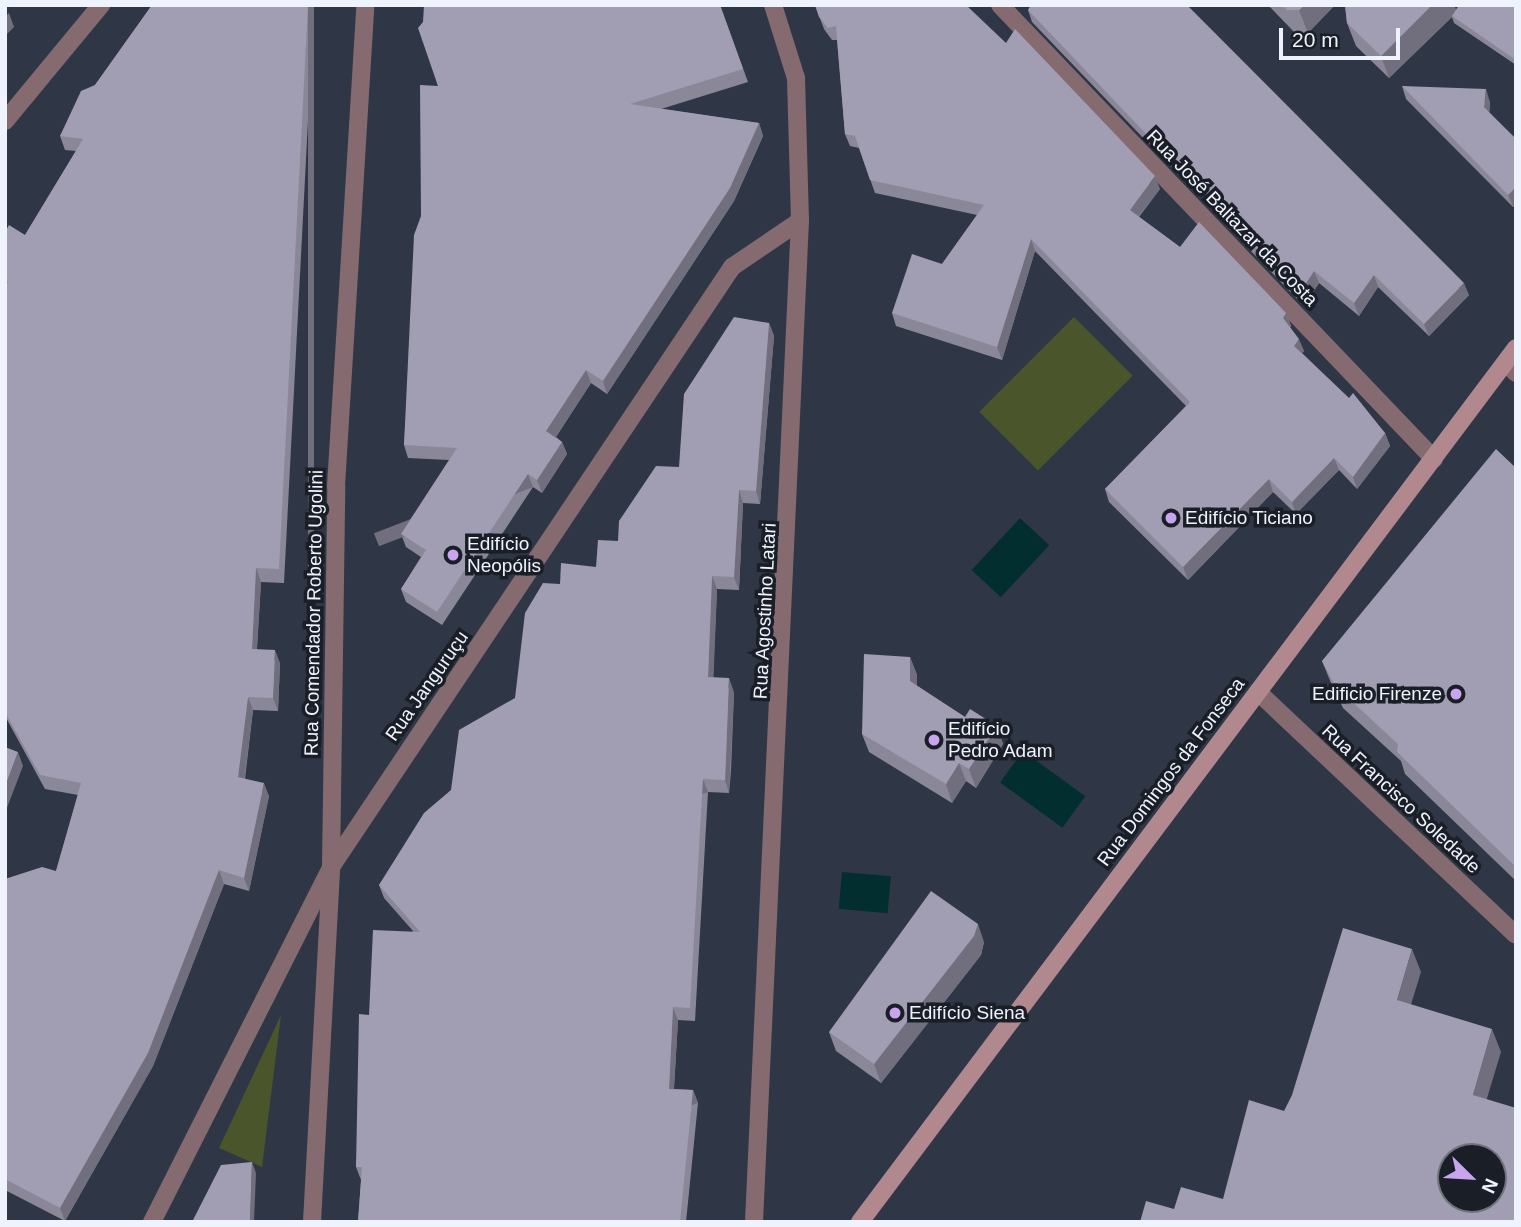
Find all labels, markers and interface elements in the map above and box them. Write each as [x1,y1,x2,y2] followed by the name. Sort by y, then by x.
[1283,14,1404,58] scale bar
[1292,28,1339,51] text: 20 m
[1142,125,1322,311] street label: Rua José Baltazar da Costa
[300,470,328,756] street label: Rua Comendador Roberto Ugolini
[1185,507,1313,529] place label: Edifício Ticiano
[1163,510,1179,526] marker: Edifício Ticiano
[749,522,781,700] street label: Rua Agostinho Latari
[467,533,541,577] place label: Edifício Neopólis
[445,547,461,563] marker: Edifício Neopólis
[381,627,473,745] street label: Rua Janguruçu
[1093,673,1249,871] street label: Rua Domingos da Fonseca
[1312,683,1442,705] place label: Edificio Firenze
[1448,686,1464,702] marker: Edificio Firenze
[948,718,1054,762] place label: Edifício Pedro Adam
[1317,720,1485,878] street label: Rua Francisco Soledade
[926,732,942,748] marker: Edifício Pedro Adam
[909,1002,1025,1024] place label: Edifício Siena
[887,1005,903,1021] marker: Edifício Siena
[1437,1143,1507,1213] north arrow
[1477,1175,1502,1196] text: N

